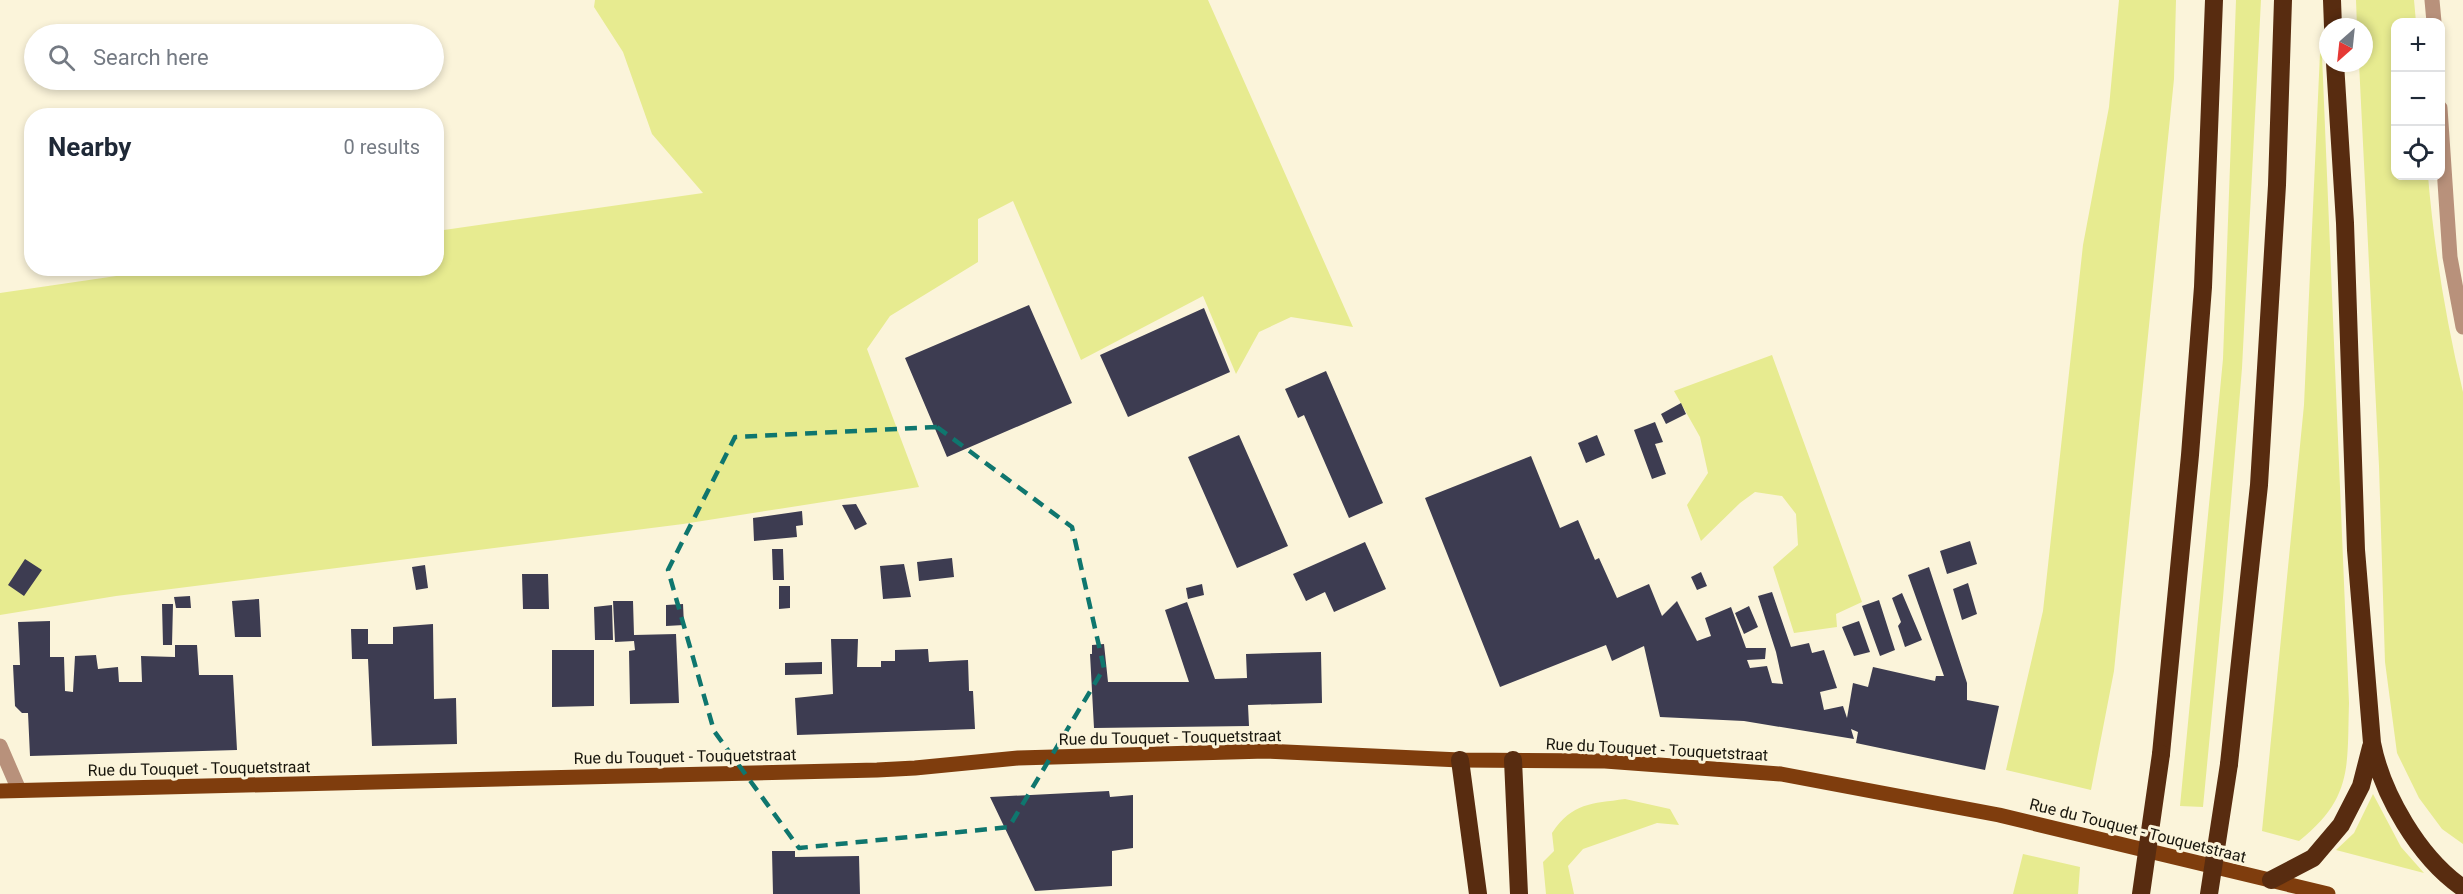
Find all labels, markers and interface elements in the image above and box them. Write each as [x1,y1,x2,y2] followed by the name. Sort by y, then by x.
[2319,18,2373,72] north arrow
[2391,18,2445,180] map controls
[2391,18,2445,72] button: +
[24,24,444,90] search box
[45,41,78,74] icon: search
[93,45,209,70] text: Search here
[2391,72,2445,126] button: −
[2391,126,2445,180] button: locate
[48,132,131,162] text: Nearby
[344,135,420,159] text: 0 results
[1059,726,1281,749] street label: Rue du Touquet - Touquetstraat
[1545,734,1769,765] street label: Rue du Touquet - Touquetstraat
[574,745,796,768] street label: Rue du Touquet - Touquetstraat
[88,757,310,780] street label: Rue du Touquet - Touquetstraat
[2028,794,2248,867] street label: Rue du Touquet - Touquetstraat

